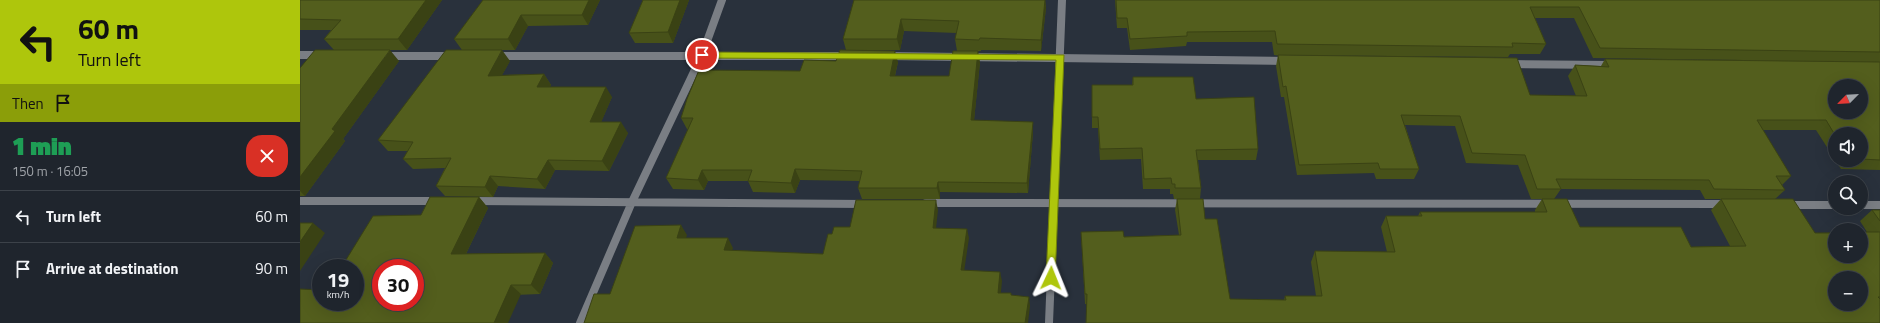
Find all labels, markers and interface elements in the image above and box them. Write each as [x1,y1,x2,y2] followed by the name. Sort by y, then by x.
[78,7,139,50] text: 60 m
[12,16,64,68] icon: left
[685,38,719,72] pin
[691,44,713,66] icon: arrive
[78,46,141,73] text: Turn left
[1828,79,1868,119] north arrow
[1828,79,1868,311] map controls
[12,92,44,115] text: Then
[52,92,74,114] icon: arrive
[1828,127,1868,167] button: sound
[12,128,72,164] text: 1 min
[246,135,288,177] button: close
[12,161,88,181] text: 150 m · 16:05
[1828,175,1868,215] button: search
[46,205,101,228] text: Turn left
[255,205,288,228] text: 60 m
[12,206,34,228] icon: left
[1828,223,1868,263] button: +
[46,257,179,280] text: Arrive at destination
[255,257,288,280] text: 90 m
[1030,257,1072,299] position arrow
[12,258,34,280] icon: arrive
[372,259,424,311] speed limit sign: 30
[327,264,349,295] text: 19
[1828,271,1868,311] button: −
[327,287,349,302] text: km/h

